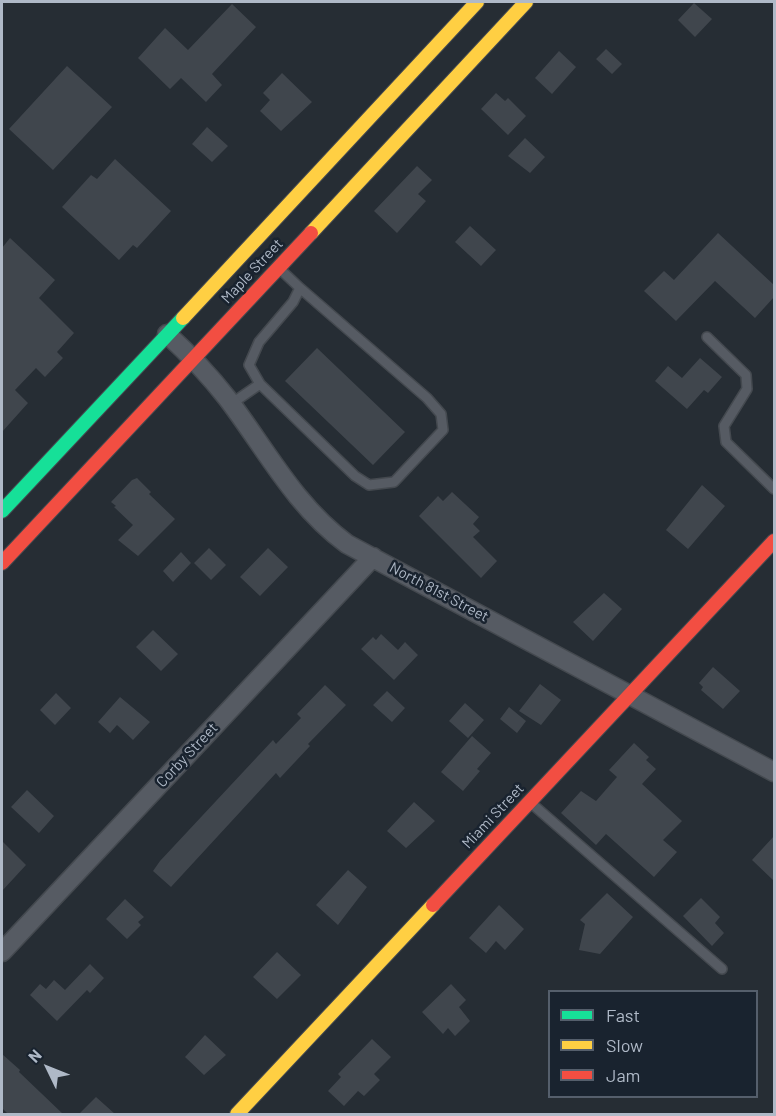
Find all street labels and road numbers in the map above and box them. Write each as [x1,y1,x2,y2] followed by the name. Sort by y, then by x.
[217,235,287,307] street label: Maple Street
[386,558,492,626] street label: North 81st Street
[153,719,221,791] street label: Corby Street
[458,780,528,852] street label: Miami Street

